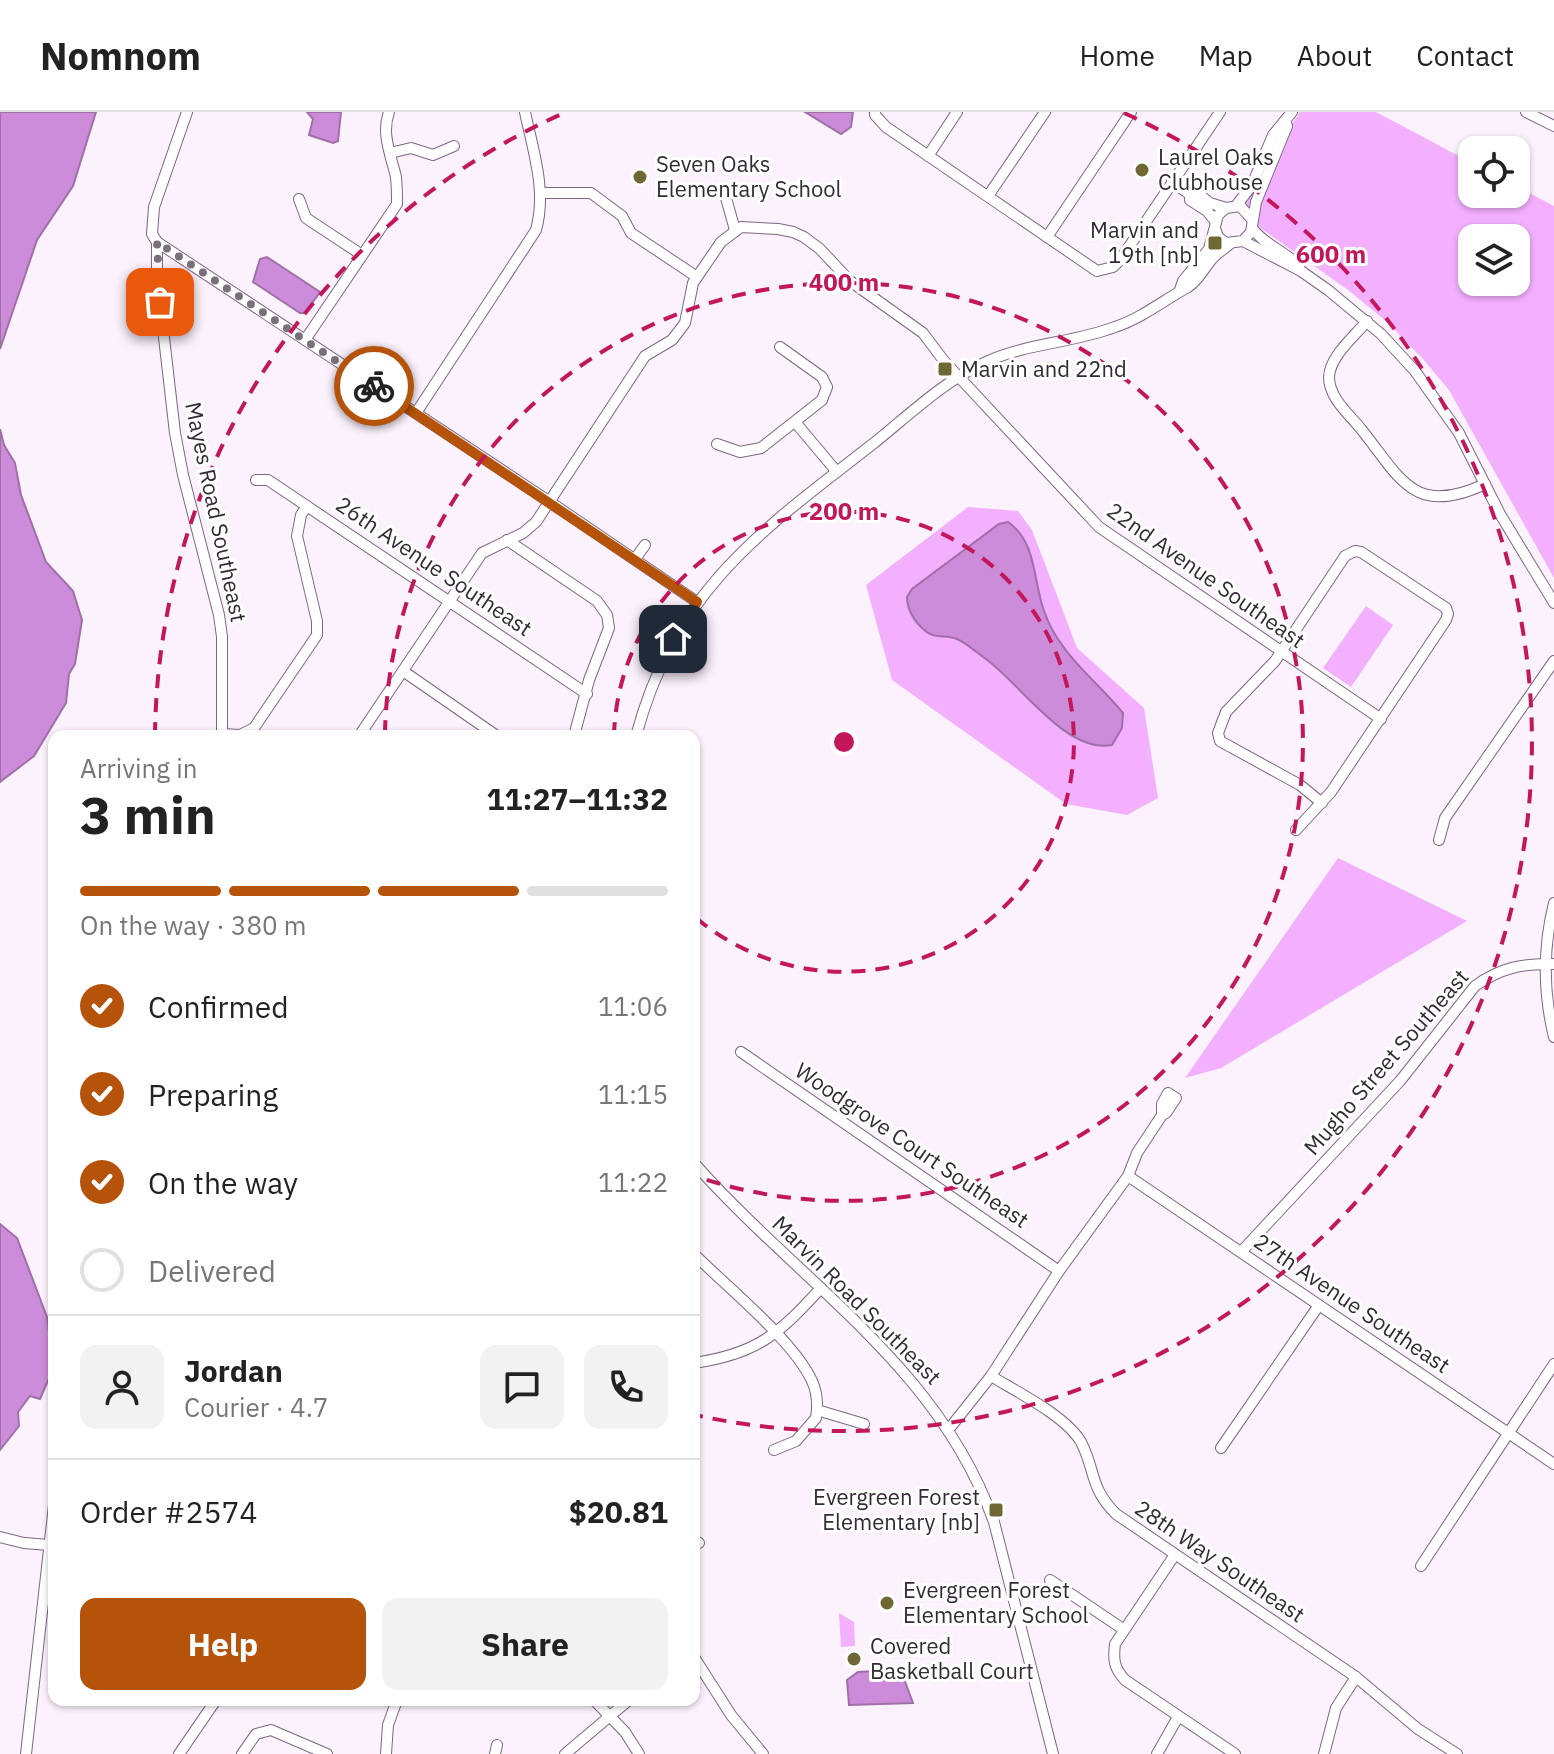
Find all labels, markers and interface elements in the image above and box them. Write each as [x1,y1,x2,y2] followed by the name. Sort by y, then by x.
[40,31,201,80] text: Nomnom
[1079,37,1155,74] text: Home
[1199,37,1253,74] text: Map
[1297,37,1372,74] text: About
[1416,37,1514,74] text: Contact
[1458,136,1530,296] map controls
[1458,136,1530,208] button: locate
[1158,142,1274,196] place label: Laurel Oaks Clubhouse
[656,149,842,203] place label: Seven Oaks Elementary School
[1133,161,1151,179] marker: Laurel Oaks Clubhouse
[631,168,649,186] marker: Seven Oaks Elementary School
[1090,215,1199,269] place label: Marvin and 19th [nb]
[1458,224,1530,296] button: layers
[1206,234,1224,252] marker: Marvin and 19th [nb]
[1296,238,1366,270] text: 600 m
[809,266,879,298] text: 400 m
[126,268,194,336] pin
[138,280,182,324] icon: bag
[334,346,414,426] courier
[961,354,1127,383] place label: Marvin and 22nd
[936,360,954,378] marker: Marvin and 22nd
[352,364,396,408] icon: bike
[179,399,254,624] street label: Mayes Road Southeast
[331,489,538,642] street label: 26th Avenue Southeast
[809,495,879,527] text: 200 m
[1102,495,1311,654] street label: 22nd Avenue Southeast
[639,605,707,673] pin
[651,617,695,661] icon: home
[830,728,858,756] centre of rings
[80,751,197,785] text: Arriving in
[487,779,668,818] text: 11:27–11:32
[80,781,216,848] text: 3 min
[80,908,306,942] text: On the way · 380 m
[1297,963,1474,1161] street label: Mugho Street Southeast
[80,984,124,1028] icon: check
[148,987,289,1026] text: Confirmed
[598,989,668,1023] text: 11:06
[790,1055,1035,1234] street label: Woodgrove Court Southeast
[80,1072,124,1116] icon: check
[148,1075,278,1114] text: Preparing
[598,1077,668,1111] text: 11:15
[80,1160,124,1204] icon: check
[148,1163,298,1202] text: On the way
[598,1165,668,1199] text: 11:22
[767,1209,948,1390] street label: Marvin Road Southeast
[1249,1226,1456,1379] street label: 27th Avenue Southeast
[148,1251,276,1290] text: Delivered
[80,1345,164,1429] button: person
[480,1345,564,1429] button: chat
[584,1345,668,1429] button: phone
[184,1351,283,1390] text: Jordan
[184,1390,328,1424] text: Courier · 4.7
[813,1482,980,1536] place label: Evergreen Forest Elementary [nb]
[80,1492,257,1531] text: Order #2574
[569,1492,668,1531] text: $20.81
[1130,1493,1311,1628] street label: 28th Way Southeast
[987,1501,1005,1519] marker: Evergreen Forest Elementary [nb]
[903,1575,1089,1629] place label: Evergreen Forest Elementary School
[878,1594,896,1612] marker: Evergreen Forest Elementary School
[80,1598,366,1690] button: Help
[382,1598,668,1690] button: Share
[870,1631,1034,1685] place label: Covered Basketball Court
[845,1650,863,1668] marker: Covered Basketball Court

